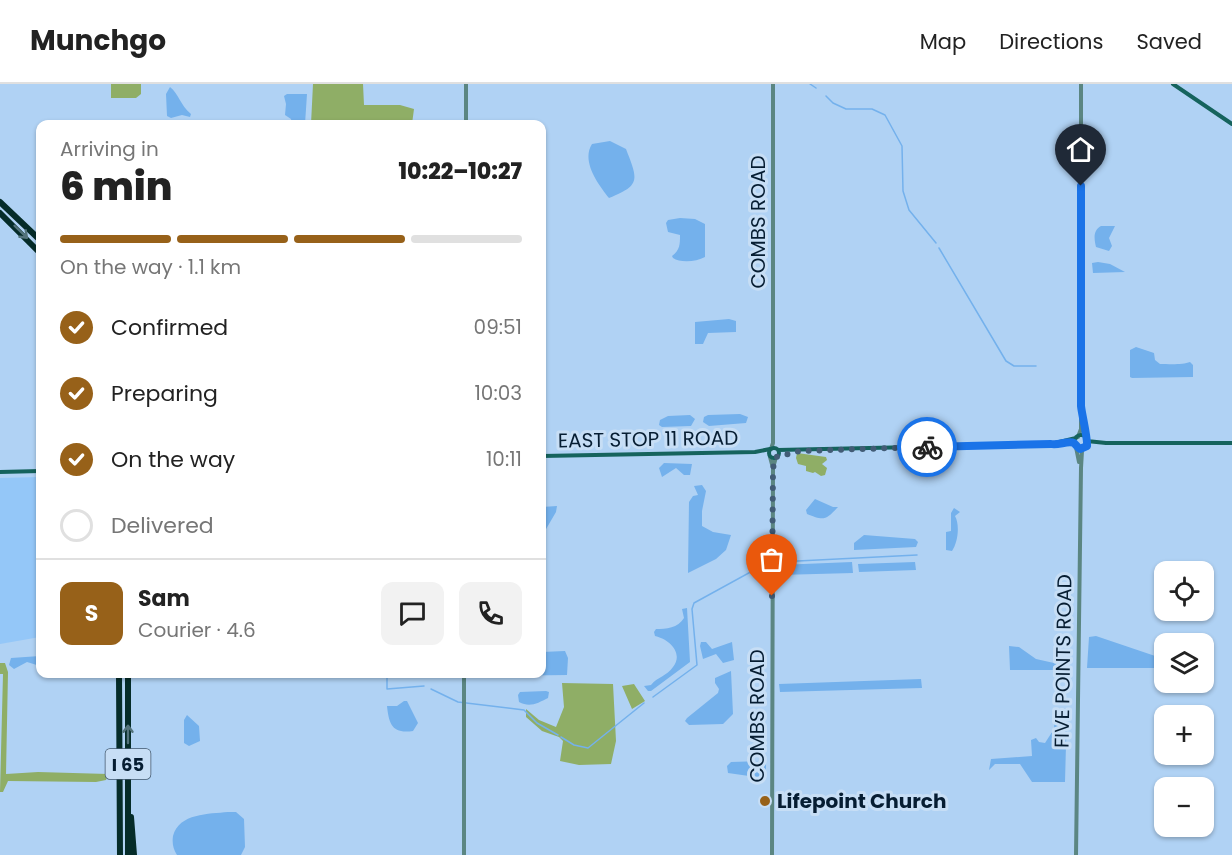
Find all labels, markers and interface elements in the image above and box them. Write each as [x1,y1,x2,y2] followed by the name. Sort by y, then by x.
[30,21,166,60] text: Munchgo
[920,27,966,56] text: Map
[999,27,1103,56] text: Directions
[1136,27,1202,56] text: Saved
[1055,124,1106,186] pin
[1064,133,1097,166] icon: home
[60,135,159,163] text: Arriving in
[744,155,772,289] street label: COMBS ROAD
[399,156,522,187] text: 10:22–10:27
[60,159,173,214] text: 6 min
[13,225,28,240] one-way arrow
[60,253,241,281] text: On the way · 1.1 km
[60,311,93,344] icon: check
[111,312,228,343] text: Confirmed
[474,313,522,341] text: 09:51
[60,377,93,410] icon: check
[111,378,218,409] text: Preparing
[474,379,522,407] text: 10:03
[897,417,957,477] courier
[558,423,738,455] street label: EAST STOP 11 ROAD
[911,431,944,464] icon: bike
[60,443,93,476] icon: check
[111,444,235,475] text: On the way
[486,445,522,473] text: 10:11
[111,510,214,541] text: Delivered
[746,534,797,596] pin
[755,543,788,576] icon: bag
[1154,561,1214,837] map controls
[1154,561,1214,621] button: locate
[1047,574,1079,748] street label: FIVE POINTS ROAD
[381,582,444,645] button: chat
[459,582,522,645] button: phone
[138,583,190,614] text: Sam
[85,598,98,629] text: S
[138,616,256,644] text: Courier · 4.6
[1154,633,1214,693] button: layers
[743,649,771,783] street label: COMBS ROAD
[1154,705,1214,765] button: +
[122,724,134,744] one-way arrow
[106,749,150,779] road number: I 65
[1154,777,1214,837] button: −
[777,787,946,815] place label: Lifepoint Church
[758,794,772,808] marker: Lifepoint Church

